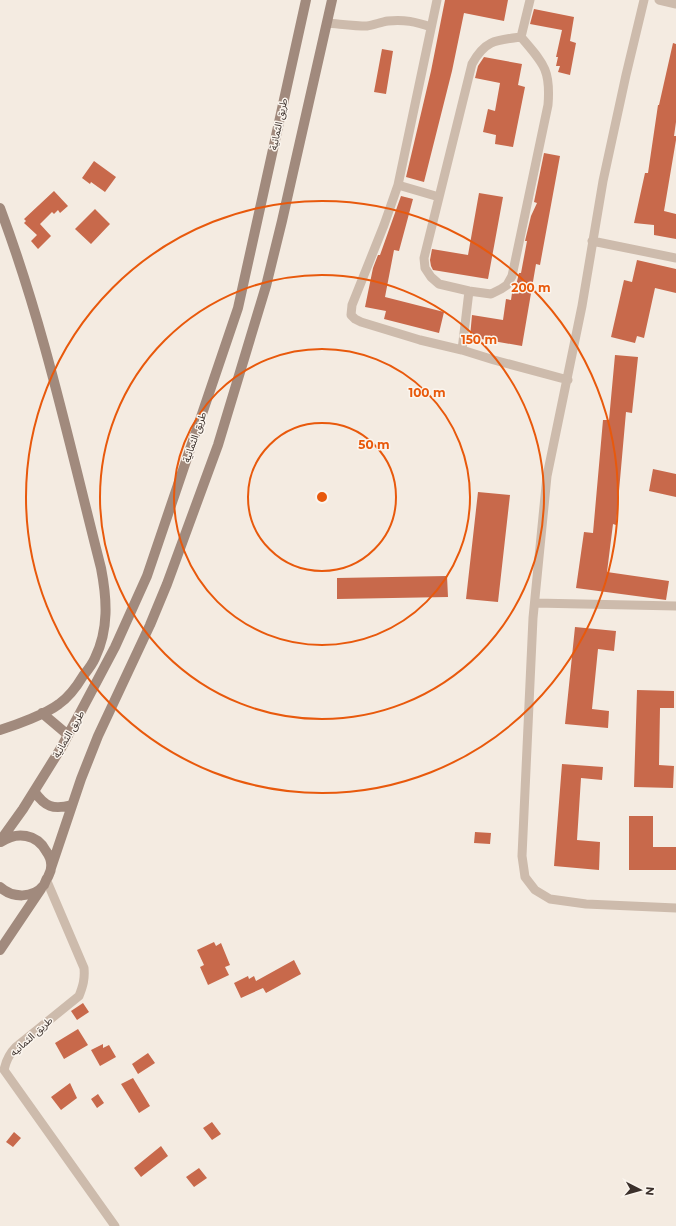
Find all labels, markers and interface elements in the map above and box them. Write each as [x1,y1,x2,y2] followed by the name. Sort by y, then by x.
[267,97,290,151] street label: طريق الثمانية
[511,280,551,295] text: 200 m
[461,332,497,347] text: 150 m
[409,385,445,400] text: 100 m
[180,410,209,464] street label: طريق الثمانية
[358,437,390,452] text: 50 m
[315,490,329,504] centre of rings
[50,708,87,760] street label: طريق الثمانية
[7,1014,55,1059] street label: طريق الثمانيه
[620,1170,660,1210] north arrow
[643,1186,657,1196] text: N

